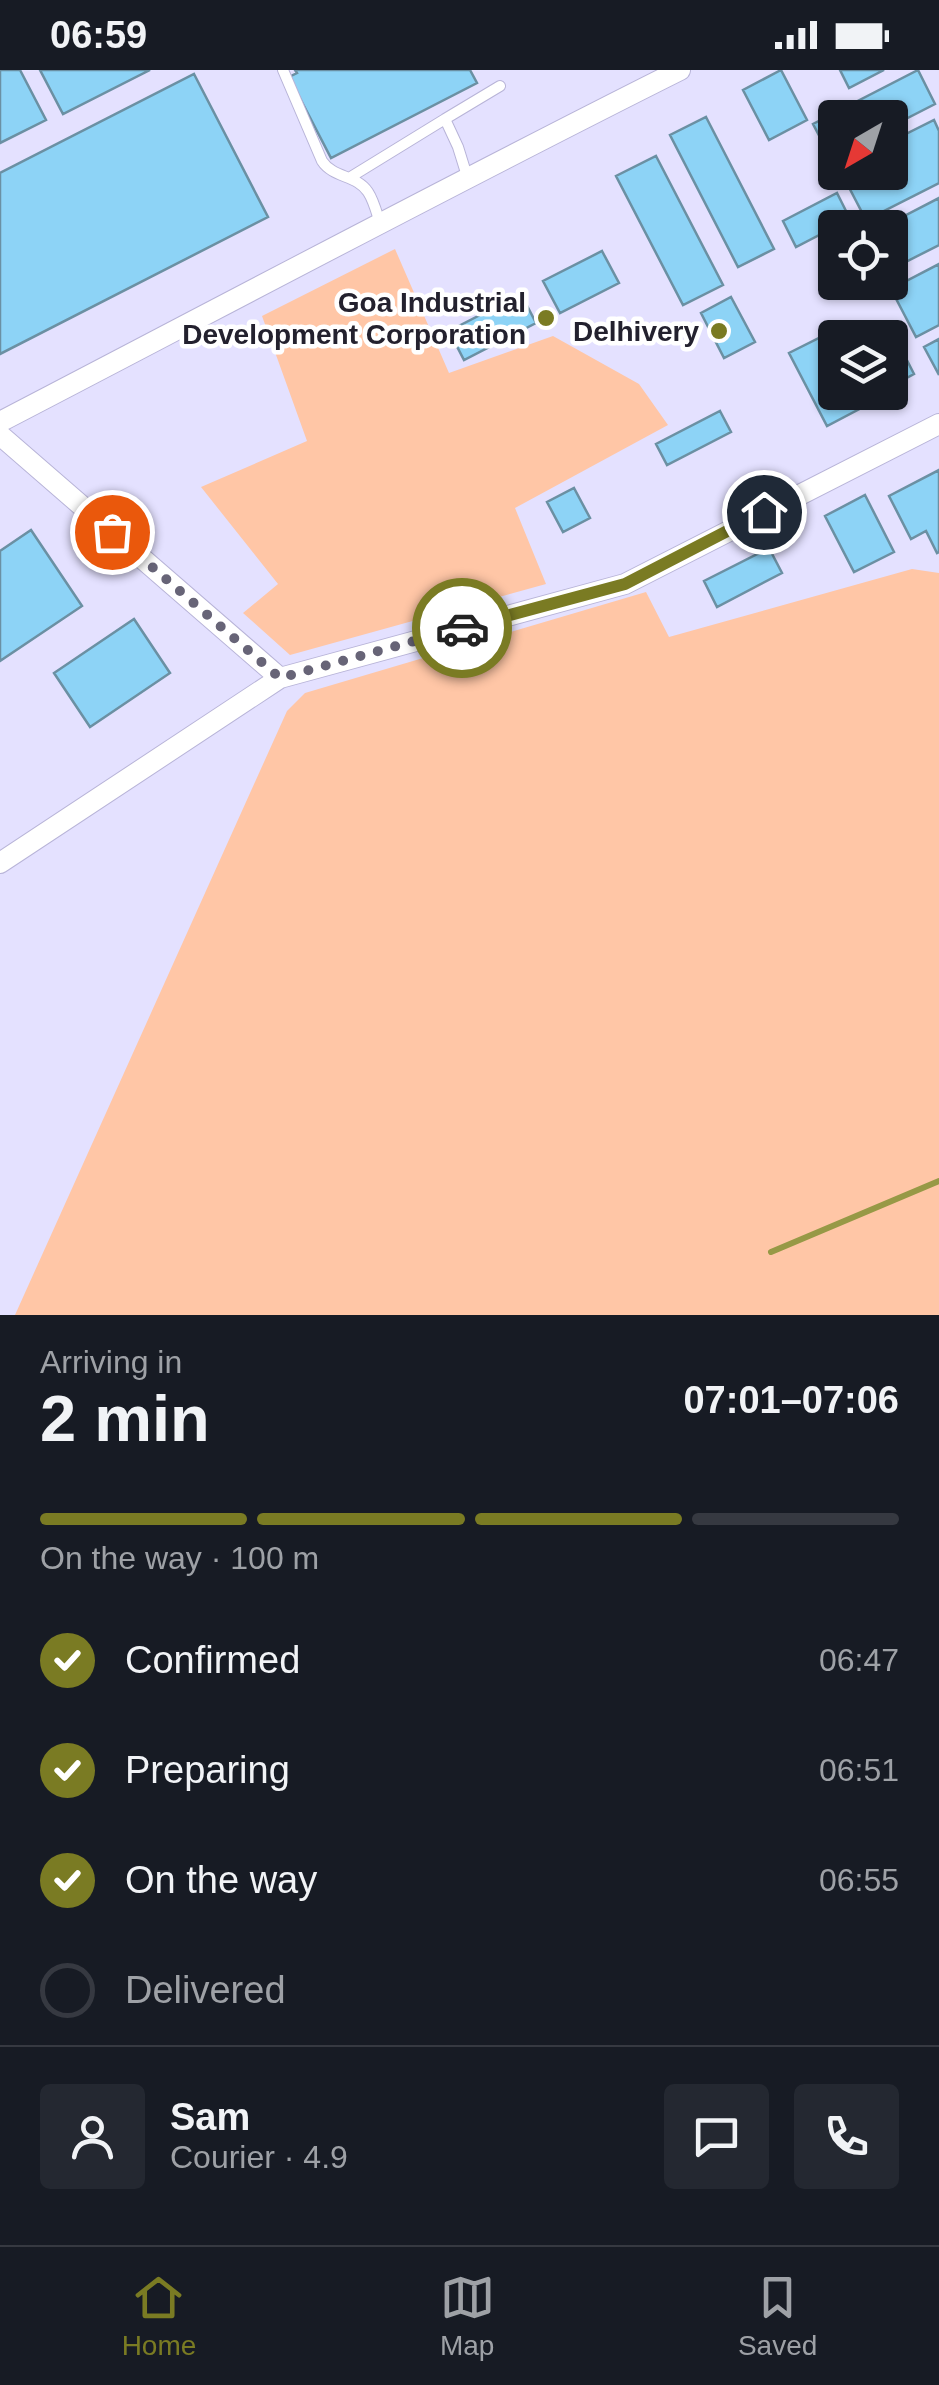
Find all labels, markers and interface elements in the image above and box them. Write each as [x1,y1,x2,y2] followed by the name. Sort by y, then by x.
[50,14,147,56] text: 06:59
[818,100,908,190] north arrow
[818,100,908,410] map controls
[818,210,908,300] button: locate
[182,287,526,350] place label: Goa Industrial Development Corporation
[535,307,557,329] marker: Goa Industrial Development Corporation
[573,316,699,347] place label: Delhivery
[708,320,730,342] marker: Delhivery
[818,320,908,410] button: layers
[722,470,807,555] pin
[737,485,792,540] icon: home
[70,490,155,575] pin
[85,505,140,560] icon: bag
[412,578,512,678] courier
[435,601,490,656] icon: car
[40,1344,182,1380] text: Arriving in
[683,1379,899,1421] text: 07:01–07:06
[40,1382,210,1455] text: 2 min
[40,1540,319,1576] text: On the way · 100 m
[40,1633,95,1688] icon: check
[125,1639,300,1681] text: Confirmed
[819,1642,899,1678] text: 06:47
[40,1743,95,1798] icon: check
[125,1749,290,1791] text: Preparing
[819,1752,899,1788] text: 06:51
[40,1853,95,1908] icon: check
[125,1859,317,1901] text: On the way
[819,1862,899,1898] text: 06:55
[125,1969,286,2011] text: Delivered
[40,2084,145,2189] button: person
[664,2084,769,2189] button: chat
[794,2084,899,2189] button: phone
[170,2096,250,2138] text: Sam
[170,2139,348,2175] text: Courier · 4.9
[122,2270,196,2362] tab: Home
[440,2270,495,2362] tab: Map
[738,2270,817,2362] tab: Saved

